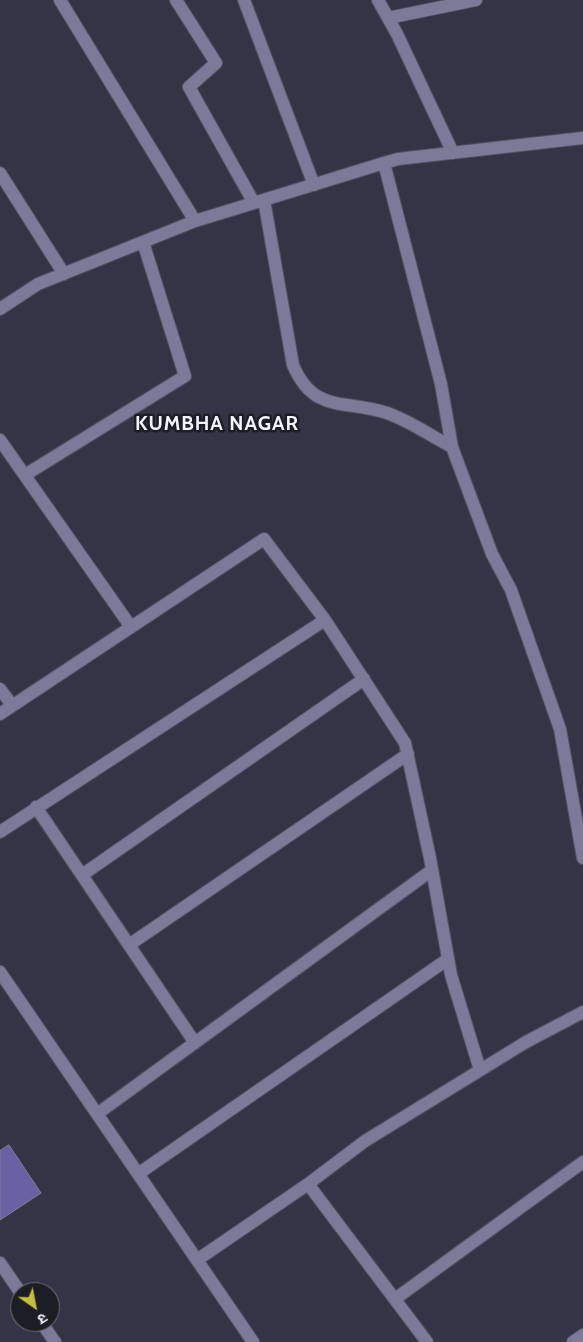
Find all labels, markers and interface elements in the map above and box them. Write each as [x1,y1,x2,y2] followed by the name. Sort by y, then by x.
[133,412,301,436] district label: KUMBHA NAGAR
[10,1282,60,1332] north arrow
[34,1309,51,1329] text: उ

